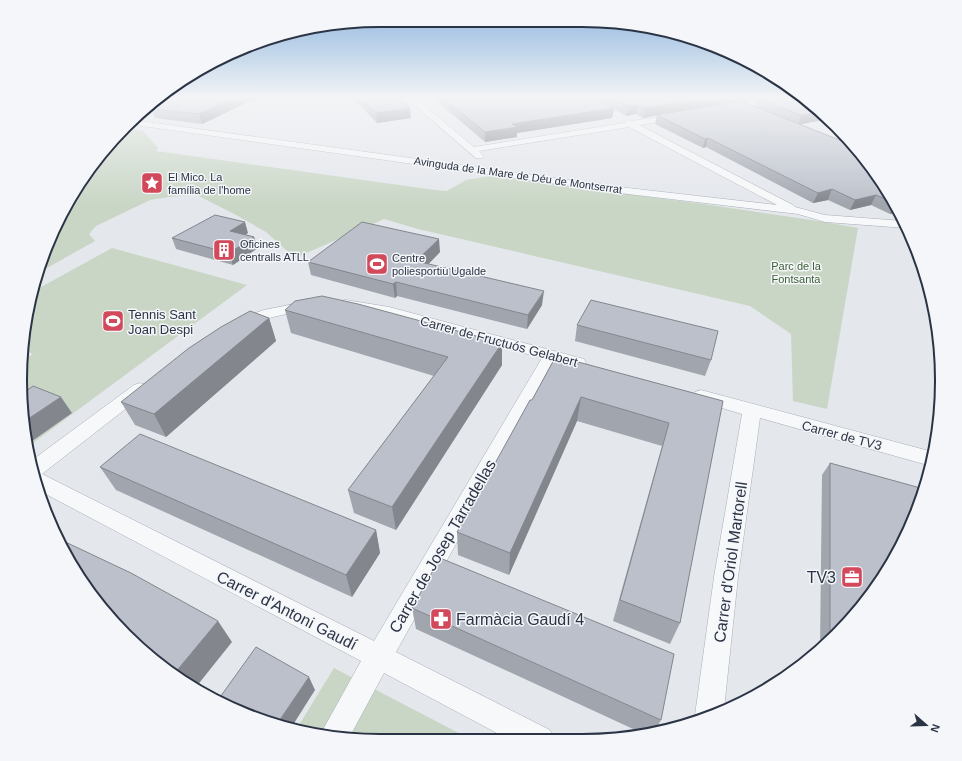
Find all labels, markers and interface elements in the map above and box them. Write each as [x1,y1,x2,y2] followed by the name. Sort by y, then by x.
[413,154,623,196] street label: Avinguda de la Mare de Déu de Montserrat
[139,170,165,196] place icon: El Mico. La família de l'home
[168,171,251,196] place label: El Mico. La família de l'home
[211,237,237,263] building icon: Oficines centralls ATLL
[240,238,309,263] place label: Oficines centralls ATLL
[364,251,390,277] sports icon: Centre poliesportiu Ugalde
[392,252,486,277] place label: Centre poliesportiu Ugalde
[771,260,822,285] park label: Parc de la Fontsanta
[128,307,196,337] place label: Tennis Sant Joan Despi
[100,308,126,334] sports icon: Tennis Sant Joan Despi
[418,313,580,370] street label: Carrer de Fructuós Gelabert
[800,418,883,453] street label: Carrer de TV3
[386,457,499,636] street label: Carrer de Josep Tarradellas
[711,481,750,644] street label: Carrer d'Oriol Martorell
[839,564,865,590] office icon: TV3
[214,568,360,653] street label: Carrer d'Antoni Gaudí
[807,569,836,586] place label: TV3
[428,606,454,632] pharmacy icon: Farmàcia Gaudí 4
[456,611,584,628] place label: Farmàcia Gaudí 4
[906,705,946,745] north arrow
[928,723,942,734] text: N

